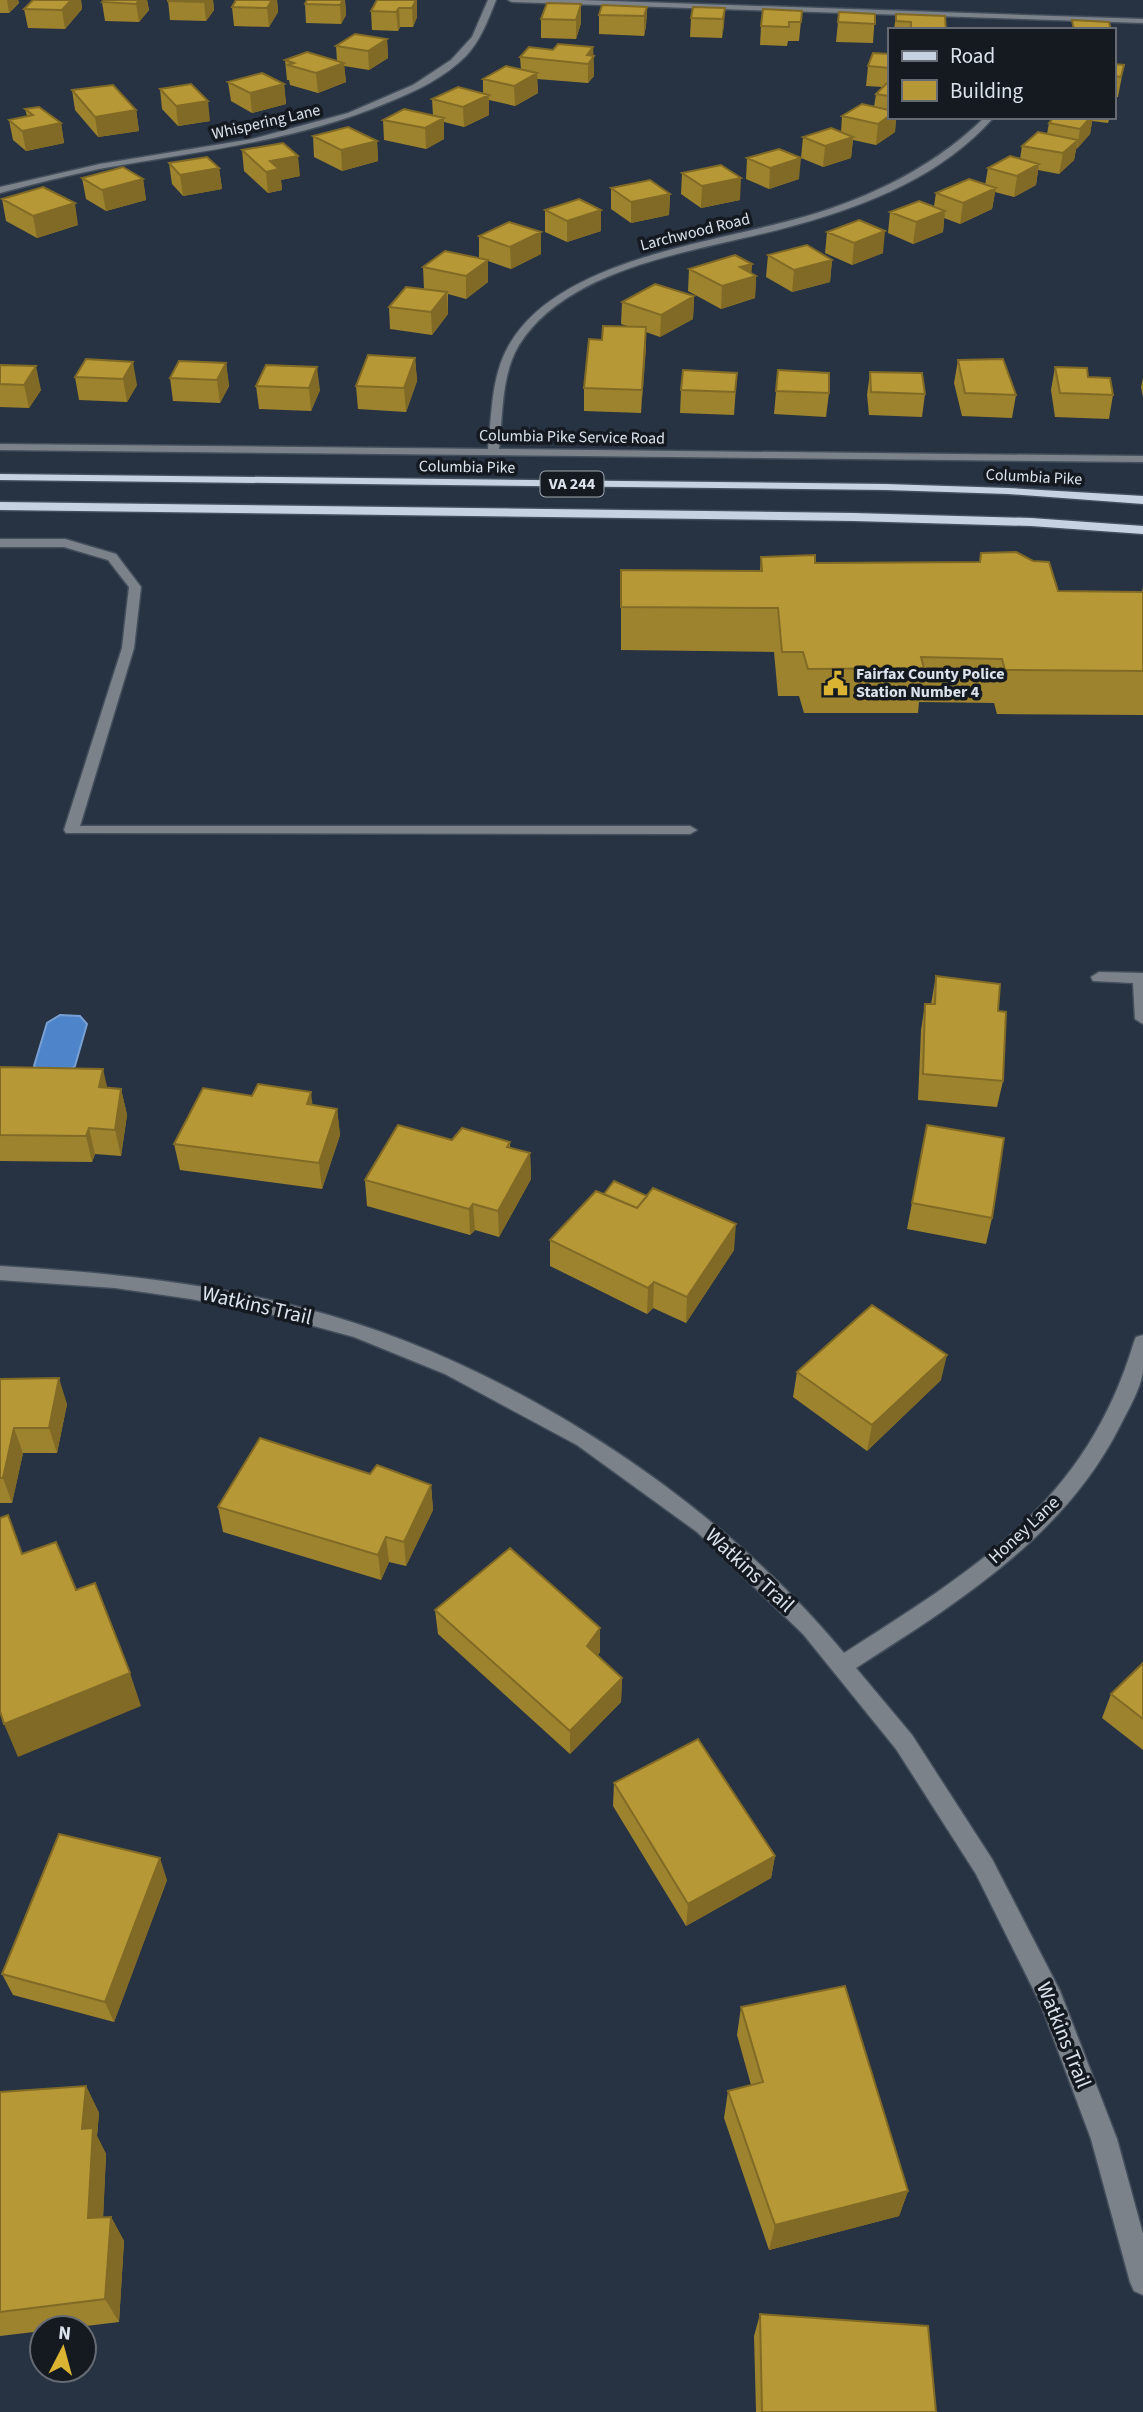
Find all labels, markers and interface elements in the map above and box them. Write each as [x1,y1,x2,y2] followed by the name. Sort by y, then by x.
[888,28,1115,119] legend
[950,41,995,71] text: Road
[950,76,1024,106] text: Building
[210,99,322,145] street label: Whispering Lane
[638,208,752,256] street label: Larchwood Road
[479,424,665,450] street label: Columbia Pike Service Road
[419,455,515,479] street label: Columbia Pike
[985,463,1083,491] street label: Columbia Pike
[540,471,604,496] road number: VA 244
[856,663,1004,703] place label: Fairfax County Police Station Number 4
[822,669,850,697] public building icon: Fairfax County Police Station Number 4
[199,1278,315,1332] street label: Watkins Trail
[983,1490,1065,1569] street label: Honey Lane
[699,1521,801,1619] street label: Watkins Trail
[1029,1978,1099,2092] street label: Watkins Trail
[28,2314,98,2384] north arrow
[57,2319,72,2348] text: N

